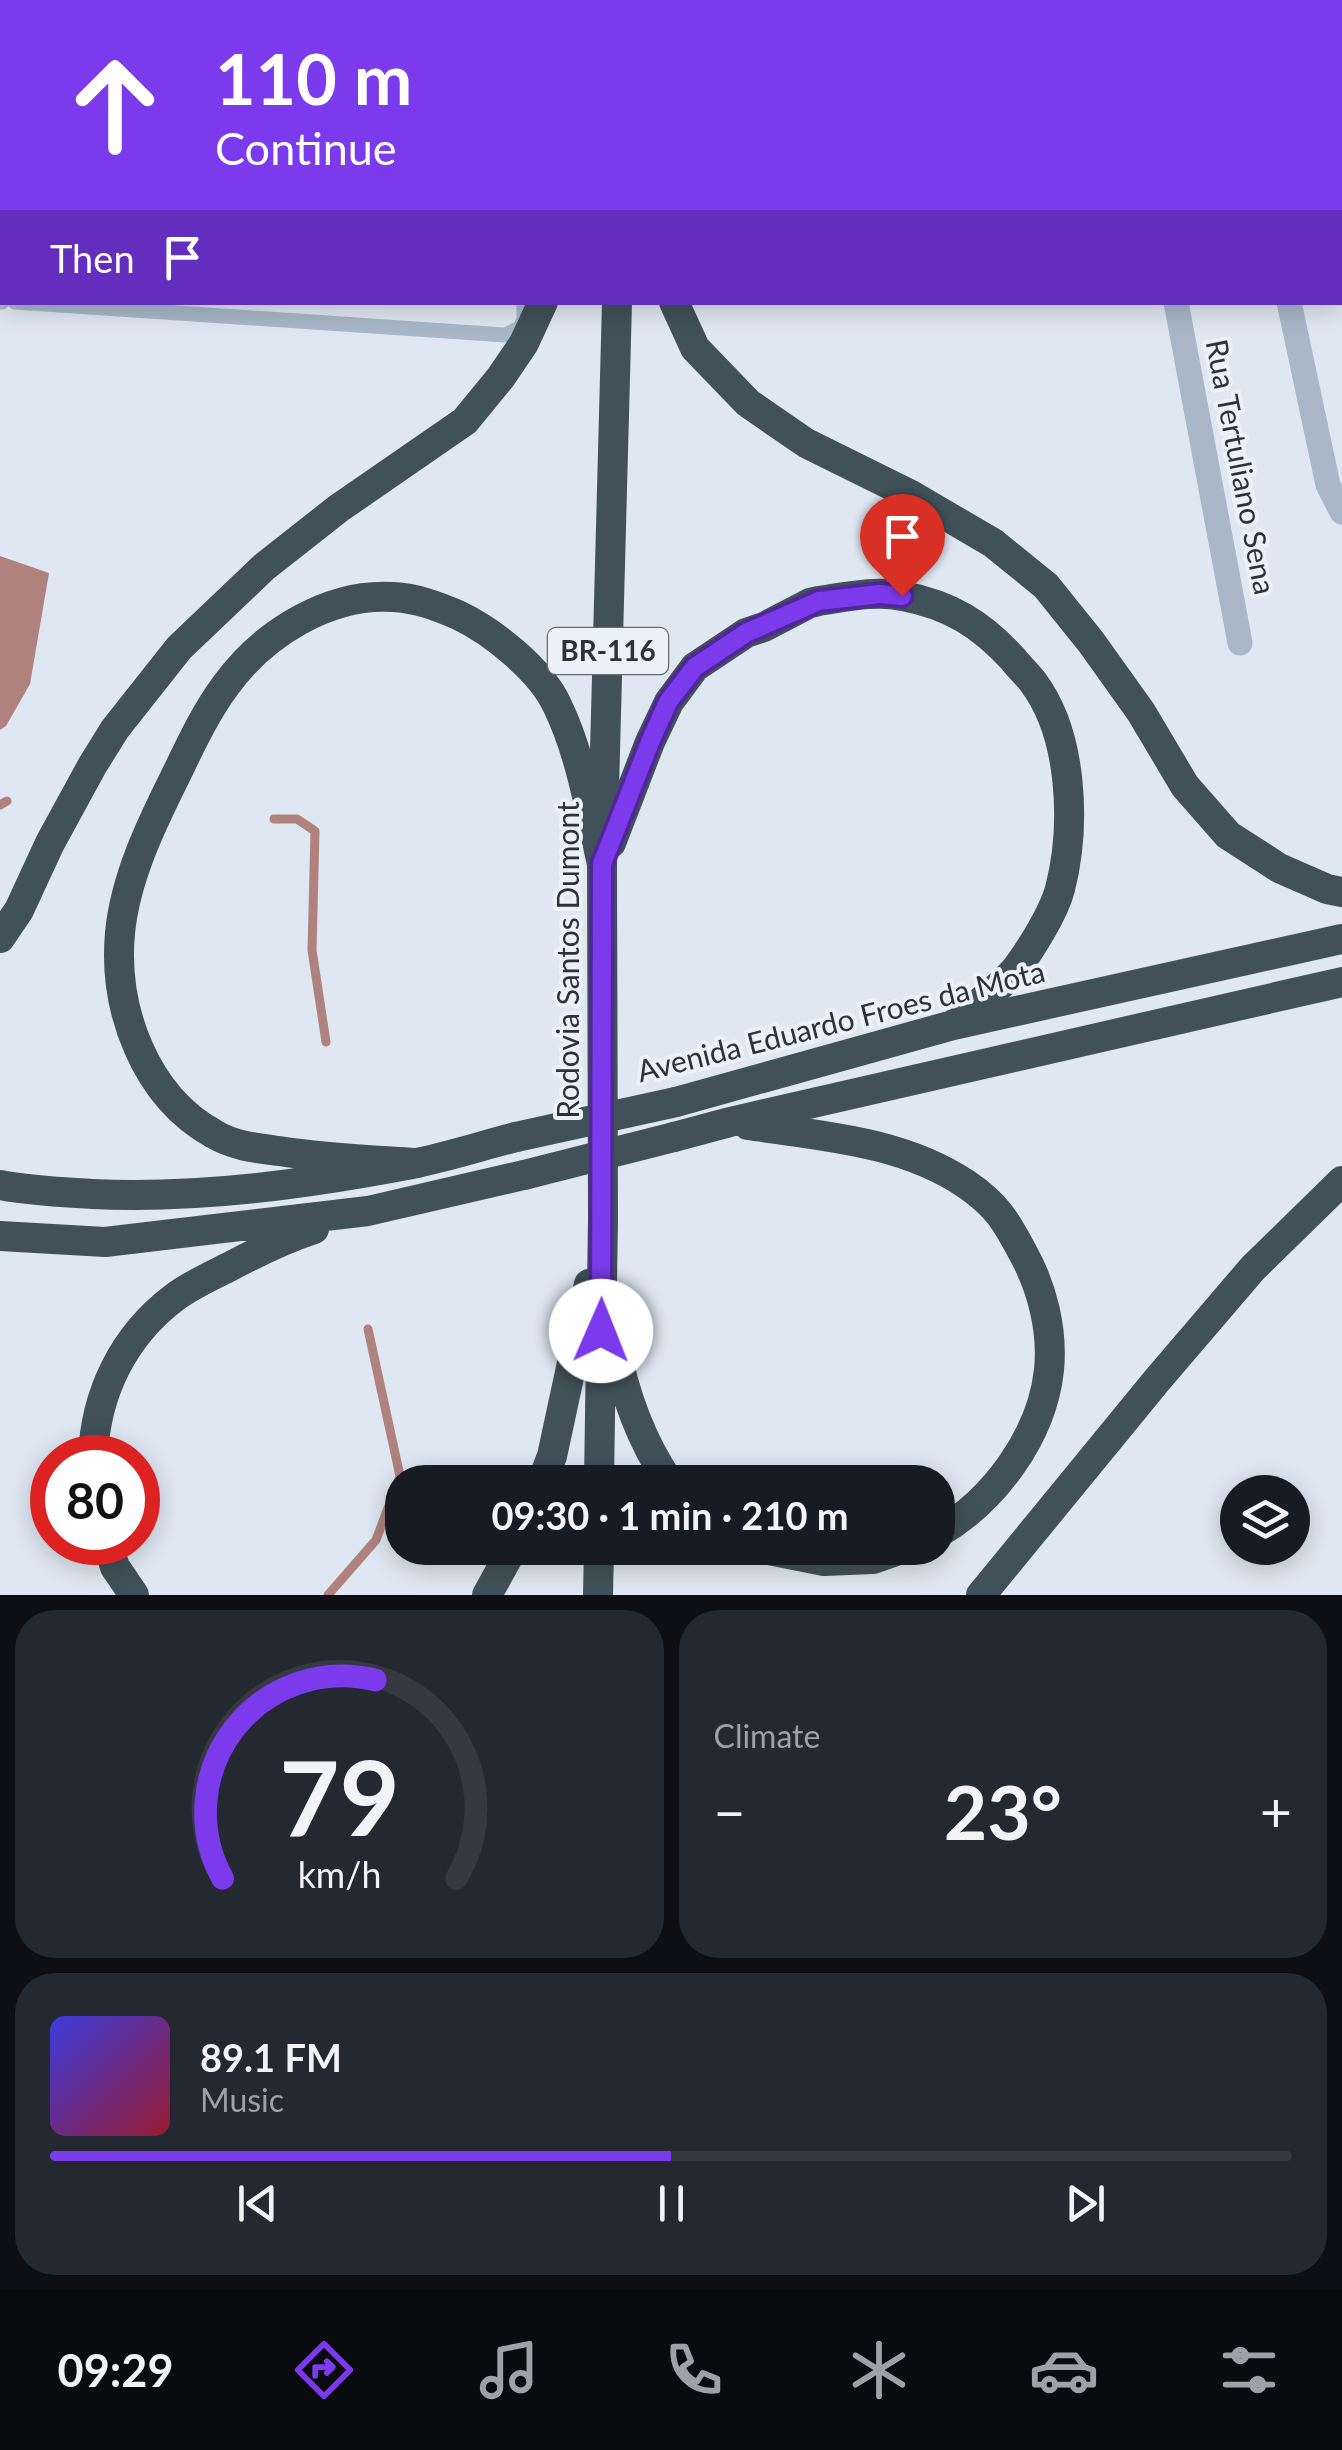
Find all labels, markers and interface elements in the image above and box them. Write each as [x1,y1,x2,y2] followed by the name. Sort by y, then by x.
[215,36,412,120] text: 110 m
[50,40,180,170] icon: ahead
[215,121,397,175] text: Continue
[155,230,210,285] icon: arrive
[50,235,135,281] text: Then
[1200,336,1284,597] street label: Rua Tertuliano Sena
[860,494,945,597] pin
[875,509,930,564] icon: arrive
[548,628,668,674] road number: BR-116
[549,801,585,1119] street label: Rodovia Santos Dumont
[633,952,1048,1088] street label: Avenida Eduardo Froes da Mota
[549,1279,653,1383] position arrow
[30,1435,160,1565] speed limit sign: 80
[1220,1475,1310,1565] map controls
[1220,1475,1310,1565] button: layers
[491,1492,849,1538] text: 09:30 · 1 min · 210 m
[714,1716,820,1755] text: Climate
[279,1733,400,1858] text: 79
[944,1766,1062,1856] text: 23°
[714,1778,745,1844] text: −
[1260,1778,1292,1844] text: +
[297,1853,381,1896] text: km/h
[200,2034,342,2080] text: 89.1 FM
[200,2080,284,2119] text: Music
[230,2176,285,2231] icon: previous
[644,2176,699,2231] icon: pause
[1058,2176,1113,2231] icon: next
[289,2335,359,2405] icon: directions
[474,2335,544,2405] icon: music
[659,2335,729,2405] icon: phone
[844,2335,914,2405] icon: climate
[1029,2335,1099,2405] icon: car
[1214,2335,1284,2405] icon: filters
[58,2343,174,2397] text: 09:29

